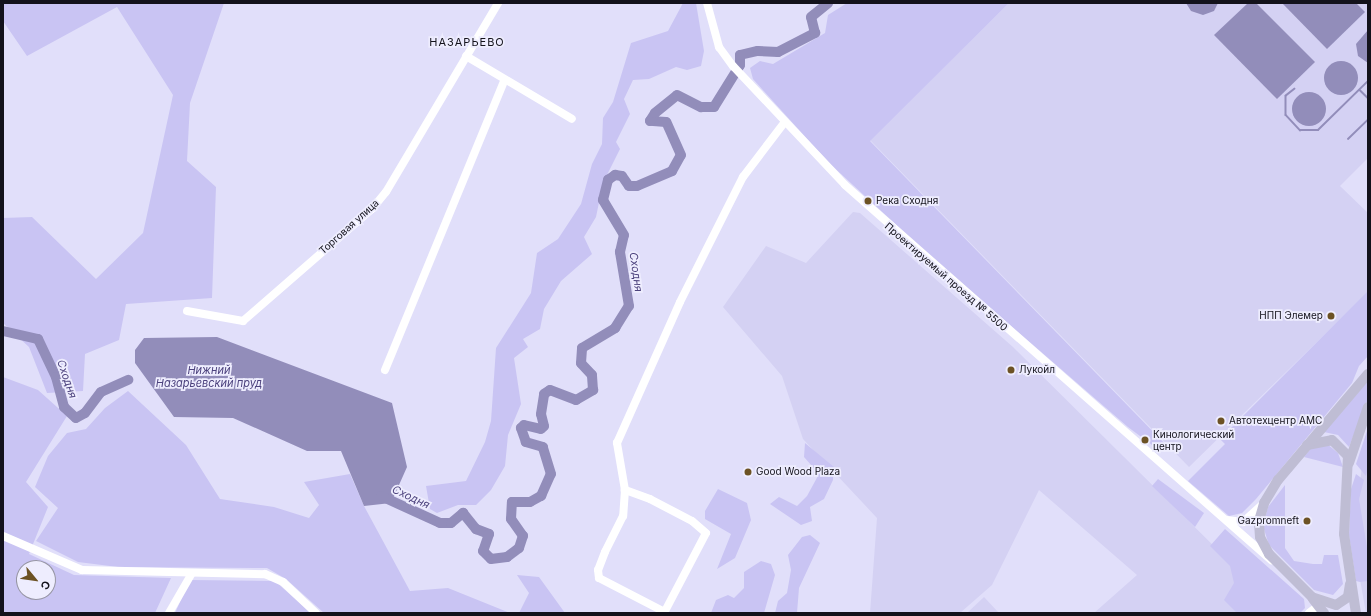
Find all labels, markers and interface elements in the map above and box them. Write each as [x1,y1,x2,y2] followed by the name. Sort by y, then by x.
[429,35,505,49] district label: НАЗАРЬЕВО
[876,195,938,207] place label: Река Сходня
[863,196,873,206] marker: Река Сходня
[317,197,381,257] street label: Торговая улица
[882,220,1010,334] street label: Проектируемый проезд № 5500
[627,251,645,293] water label: Сходня
[1259,310,1323,322] place label: НПП Элемер
[1326,311,1336,321] marker: НПП Элемер
[54,358,80,400] water label: Сходня
[156,364,262,390] water label: Нижний Назарьевский пруд
[1019,364,1055,376] place label: Лукойл
[1006,365,1016,375] marker: Лукойл
[1229,415,1322,427] place label: Автотехцентр АМС
[1216,416,1226,426] marker: Автотехцентр АМС
[1153,428,1234,452] place label: Кинологический центр
[1140,435,1150,445] marker: Кинологический центр
[756,466,840,478] place label: Good Wood Plaza
[743,467,753,477] marker: Good Wood Plaza
[390,483,432,511] water label: Сходня
[1238,515,1299,527] place label: Gazpromneft
[1302,516,1312,526] marker: Gazpromneft
[16,560,56,600] north arrow
[38,578,54,592] text: С

